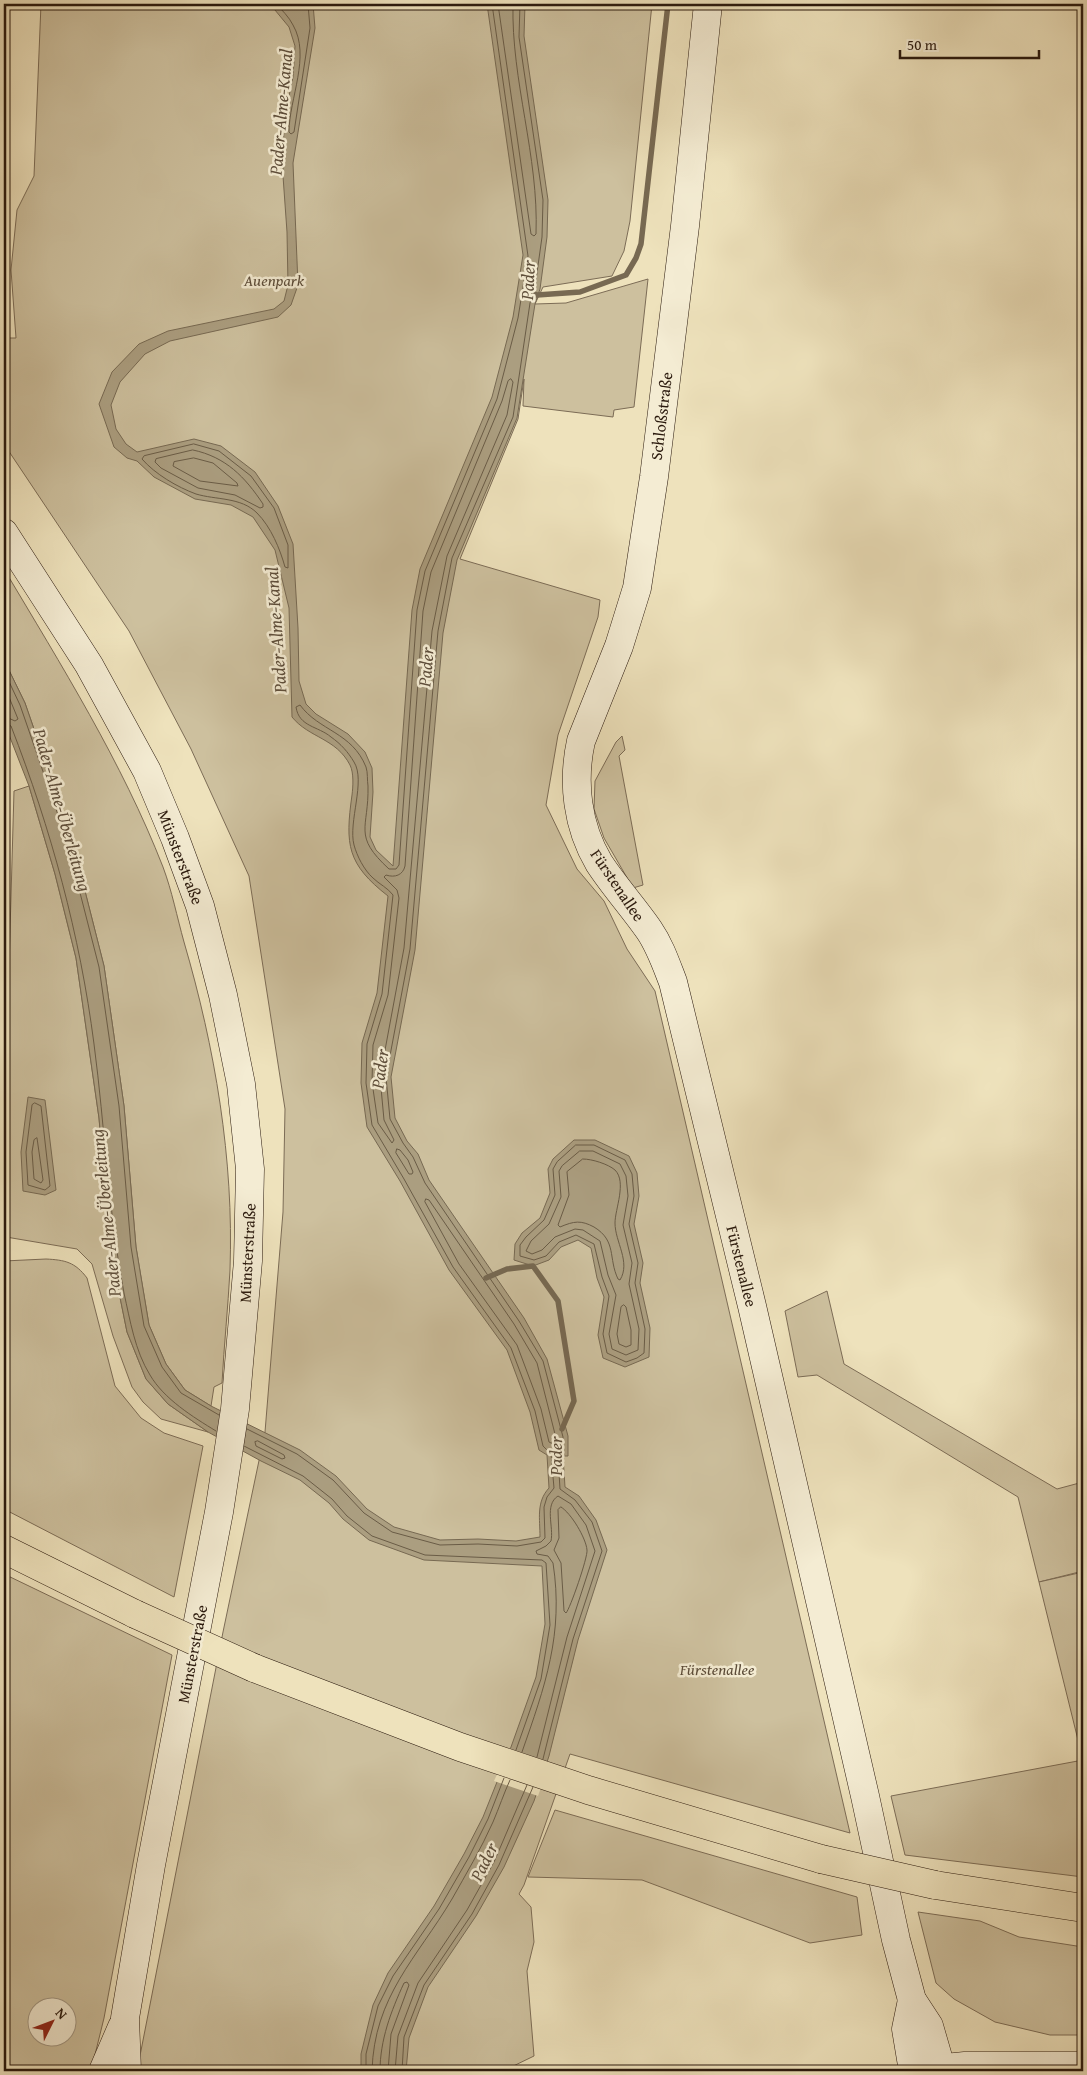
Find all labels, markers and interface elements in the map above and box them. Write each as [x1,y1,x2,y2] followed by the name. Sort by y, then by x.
[900,28,1038,60] scale bar
[907,34,938,55] text: 50 m
[261,47,300,177] water label: Pader-Alme-Kanal
[513,258,542,301] water label: Pader
[243,268,305,292] park label: Auenpark
[644,371,678,461] street label: Schloßstraße
[258,565,293,695] water label: Pader-Alme-Kanal
[410,645,441,689] water label: Pader
[26,724,99,894] water label: Pader-Alme-Überleitung
[152,806,210,908] street label: Münsterstraße
[585,844,651,926] street label: Fürstenallee
[363,1046,396,1091] water label: Pader
[83,1128,128,1299] water label: Pader-Alme-Überleitung
[232,1203,262,1303] street label: Münsterstraße
[720,1223,764,1309] street label: Fürstenallee
[542,1435,569,1477] water label: Pader
[171,1603,213,1705] street label: Münsterstraße
[679,1657,755,1681] park label: Fürstenallee
[462,1837,505,1886] water label: Pader
[28,1998,78,2048] north arrow
[51,2003,73,2024] text: N

